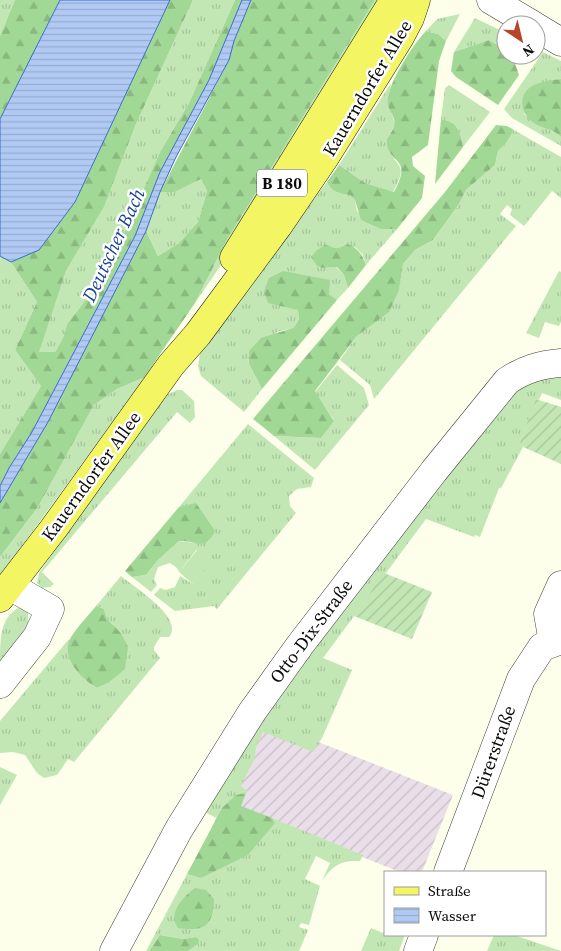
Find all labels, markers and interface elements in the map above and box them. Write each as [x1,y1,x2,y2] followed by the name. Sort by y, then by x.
[316,15,418,161] street label: Kauerndorfer Allee
[496,15,546,65] north arrow
[519,40,538,62] text: N
[257,170,307,197] road number: B 180
[75,184,151,307] water label: Deutscher Bach
[35,406,147,546] street label: Kauerndorfer Allee
[264,574,358,688] street label: Otto-Dix-Straße
[465,702,521,802] street label: Dürerstraße
[384,871,546,936] legend
[428,880,471,901] text: Straße
[428,905,477,926] text: Wasser

